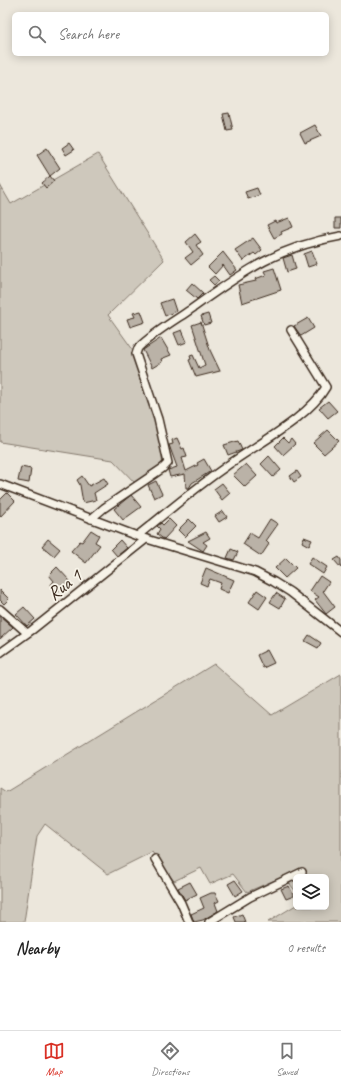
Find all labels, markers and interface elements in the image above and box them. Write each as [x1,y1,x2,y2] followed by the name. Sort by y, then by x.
[12,12,329,56] search box
[26,23,48,45] icon: search
[58,25,119,44] text: Search here
[42,563,88,606] street label: Rua 1
[293,874,329,910] map controls
[293,874,329,910] button: layers
[16,938,59,959] text: Nearby
[287,940,325,956] text: 0 results
[43,1040,65,1078] tab: Map
[151,1040,190,1078] tab: Directions
[276,1040,298,1078] tab: Saved

